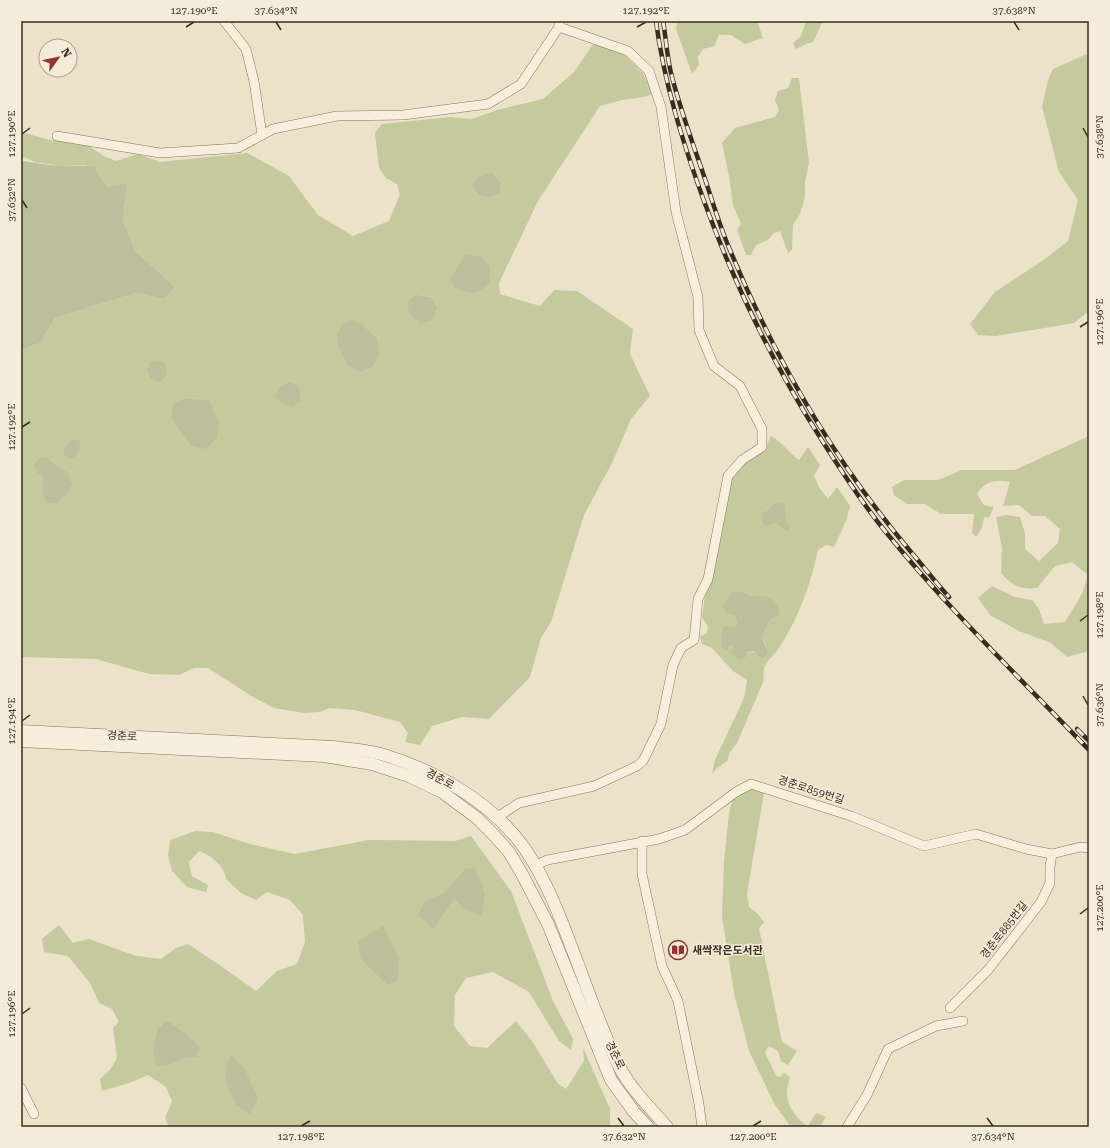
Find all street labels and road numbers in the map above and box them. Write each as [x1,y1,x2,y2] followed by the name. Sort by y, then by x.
[106,729,138,743] street label: 경춘로
[424,766,456,792] street label: 경춘로
[776,773,846,807] street label: 경춘로859번길
[978,899,1030,961] street label: 경춘로885번길
[603,1039,627,1071] street label: 경춘로

